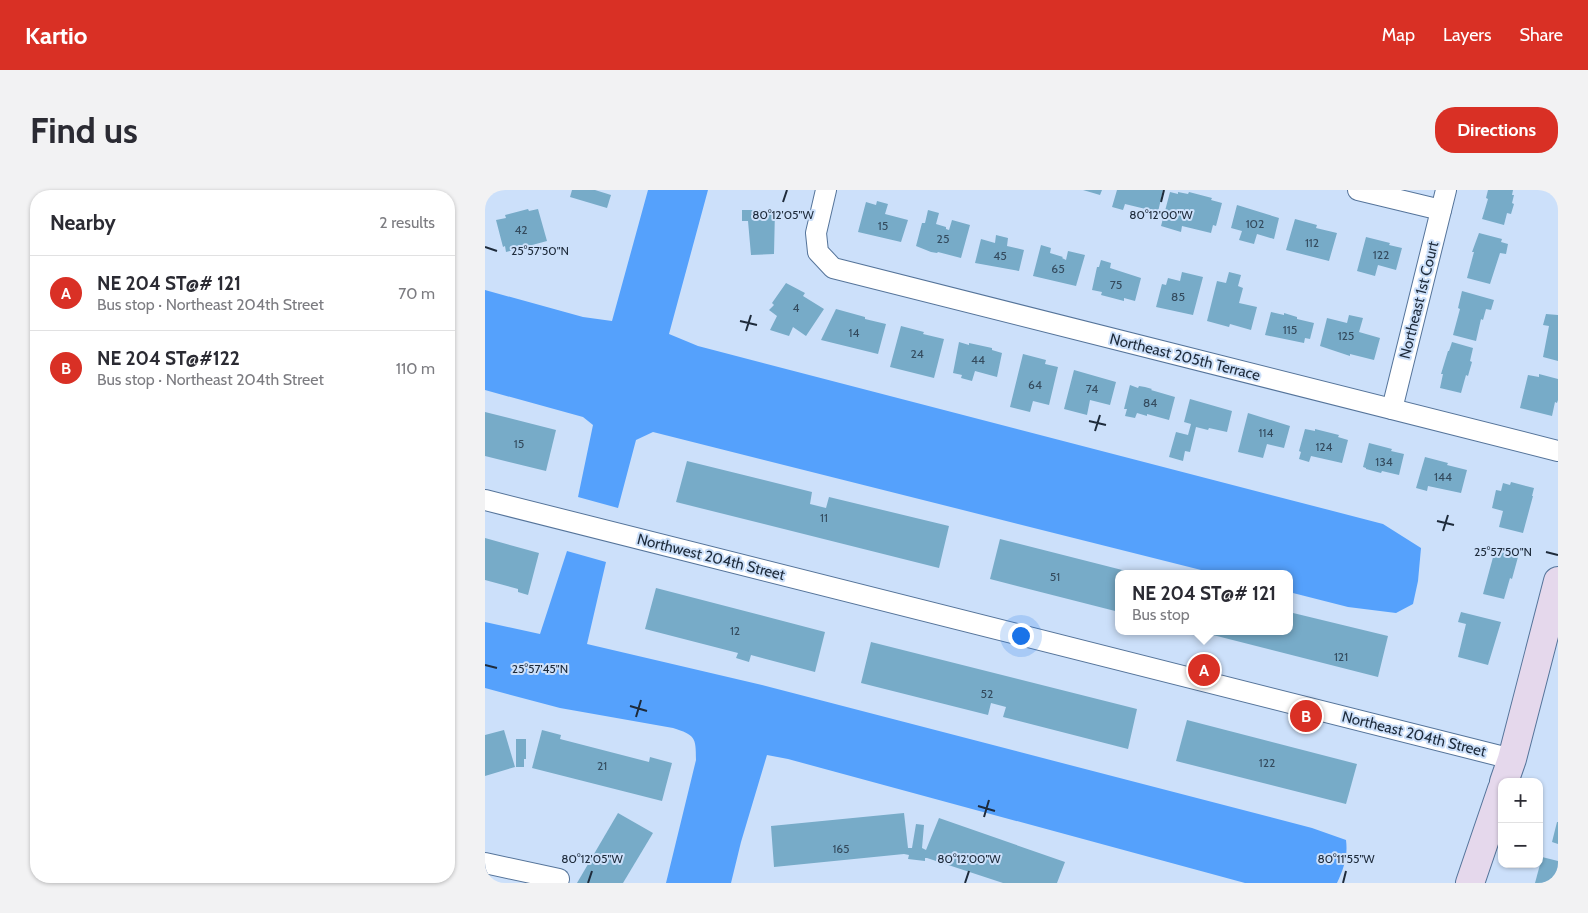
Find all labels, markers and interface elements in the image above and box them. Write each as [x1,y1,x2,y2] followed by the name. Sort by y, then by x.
[25,21,88,50] text: Kartio
[1382,24,1415,46] text: Map
[1443,24,1492,46] text: Layers
[1520,24,1563,46] text: Share
[1435,107,1558,153] button: Directions
[30,109,138,152] text: Find us
[752,207,814,222] text: 80°12'05"W
[1129,207,1193,222] text: 80°12'00"W
[50,210,116,235] text: Nearby
[379,213,435,232] text: 2 results
[1246,216,1264,231] house number: 102
[878,218,888,233] house number: 15
[514,222,528,237] house number: 42
[937,231,949,246] house number: 25
[1305,235,1319,250] house number: 112
[1396,239,1442,361] street label: Northeast 1st Court
[511,243,569,258] text: 25°57'50"N
[1373,247,1389,262] house number: 122
[993,248,1007,263] house number: 45
[1051,261,1065,276] house number: 65
[97,272,241,295] text: NE 204 ST@# 121
[1110,277,1122,292] house number: 75
[61,284,71,303] text: A
[398,284,435,303] text: 70 m
[1171,289,1185,304] house number: 85
[97,295,324,314] text: Bus stop · Northeast 204th Street
[793,300,800,315] house number: 4
[1283,322,1297,337] house number: 115
[849,325,859,340] house number: 14
[1338,328,1354,343] house number: 125
[1108,330,1262,384] street label: Northeast 205th Terrace
[910,346,924,361] house number: 24
[97,347,240,370] text: NE 204 ST@#122
[971,352,985,367] house number: 44
[61,359,71,378] text: B
[396,359,435,378] text: 110 m
[97,370,324,389] text: Bus stop · Northeast 204th Street
[1028,377,1042,392] house number: 64
[1086,381,1098,396] house number: 74
[1143,395,1157,410] house number: 84
[1259,425,1273,440] house number: 114
[514,436,524,451] house number: 15
[1315,439,1333,454] house number: 124
[1375,454,1393,469] house number: 134
[1434,469,1452,484] house number: 144
[820,510,828,525] house number: 11
[635,530,787,584] street label: Northwest 204th Street
[1474,544,1532,559] text: 25°57'50"N
[1050,569,1060,584] house number: 51
[1115,570,1293,635] popup
[1132,582,1276,605] text: NE 204 ST@# 121
[1132,605,1190,624] text: Bus stop
[730,623,740,638] house number: 12
[1008,623,1034,649] your location
[1334,649,1348,664] house number: 121
[1188,651,1220,689] pin: A
[512,661,568,676] text: 25°57'45"N
[981,686,993,701] house number: 52
[1290,697,1322,735] pin: B
[1340,707,1488,761] street label: Northeast 204th Street
[1259,755,1275,770] house number: 122
[597,758,607,773] house number: 21
[1498,778,1543,868] map controls
[1498,778,1543,823] button: +
[1498,823,1543,868] button: −
[832,841,850,856] house number: 165
[561,851,623,866] text: 80°12'05"W
[937,851,1001,866] text: 80°12'00"W
[1317,851,1375,866] text: 80°11'55"W

